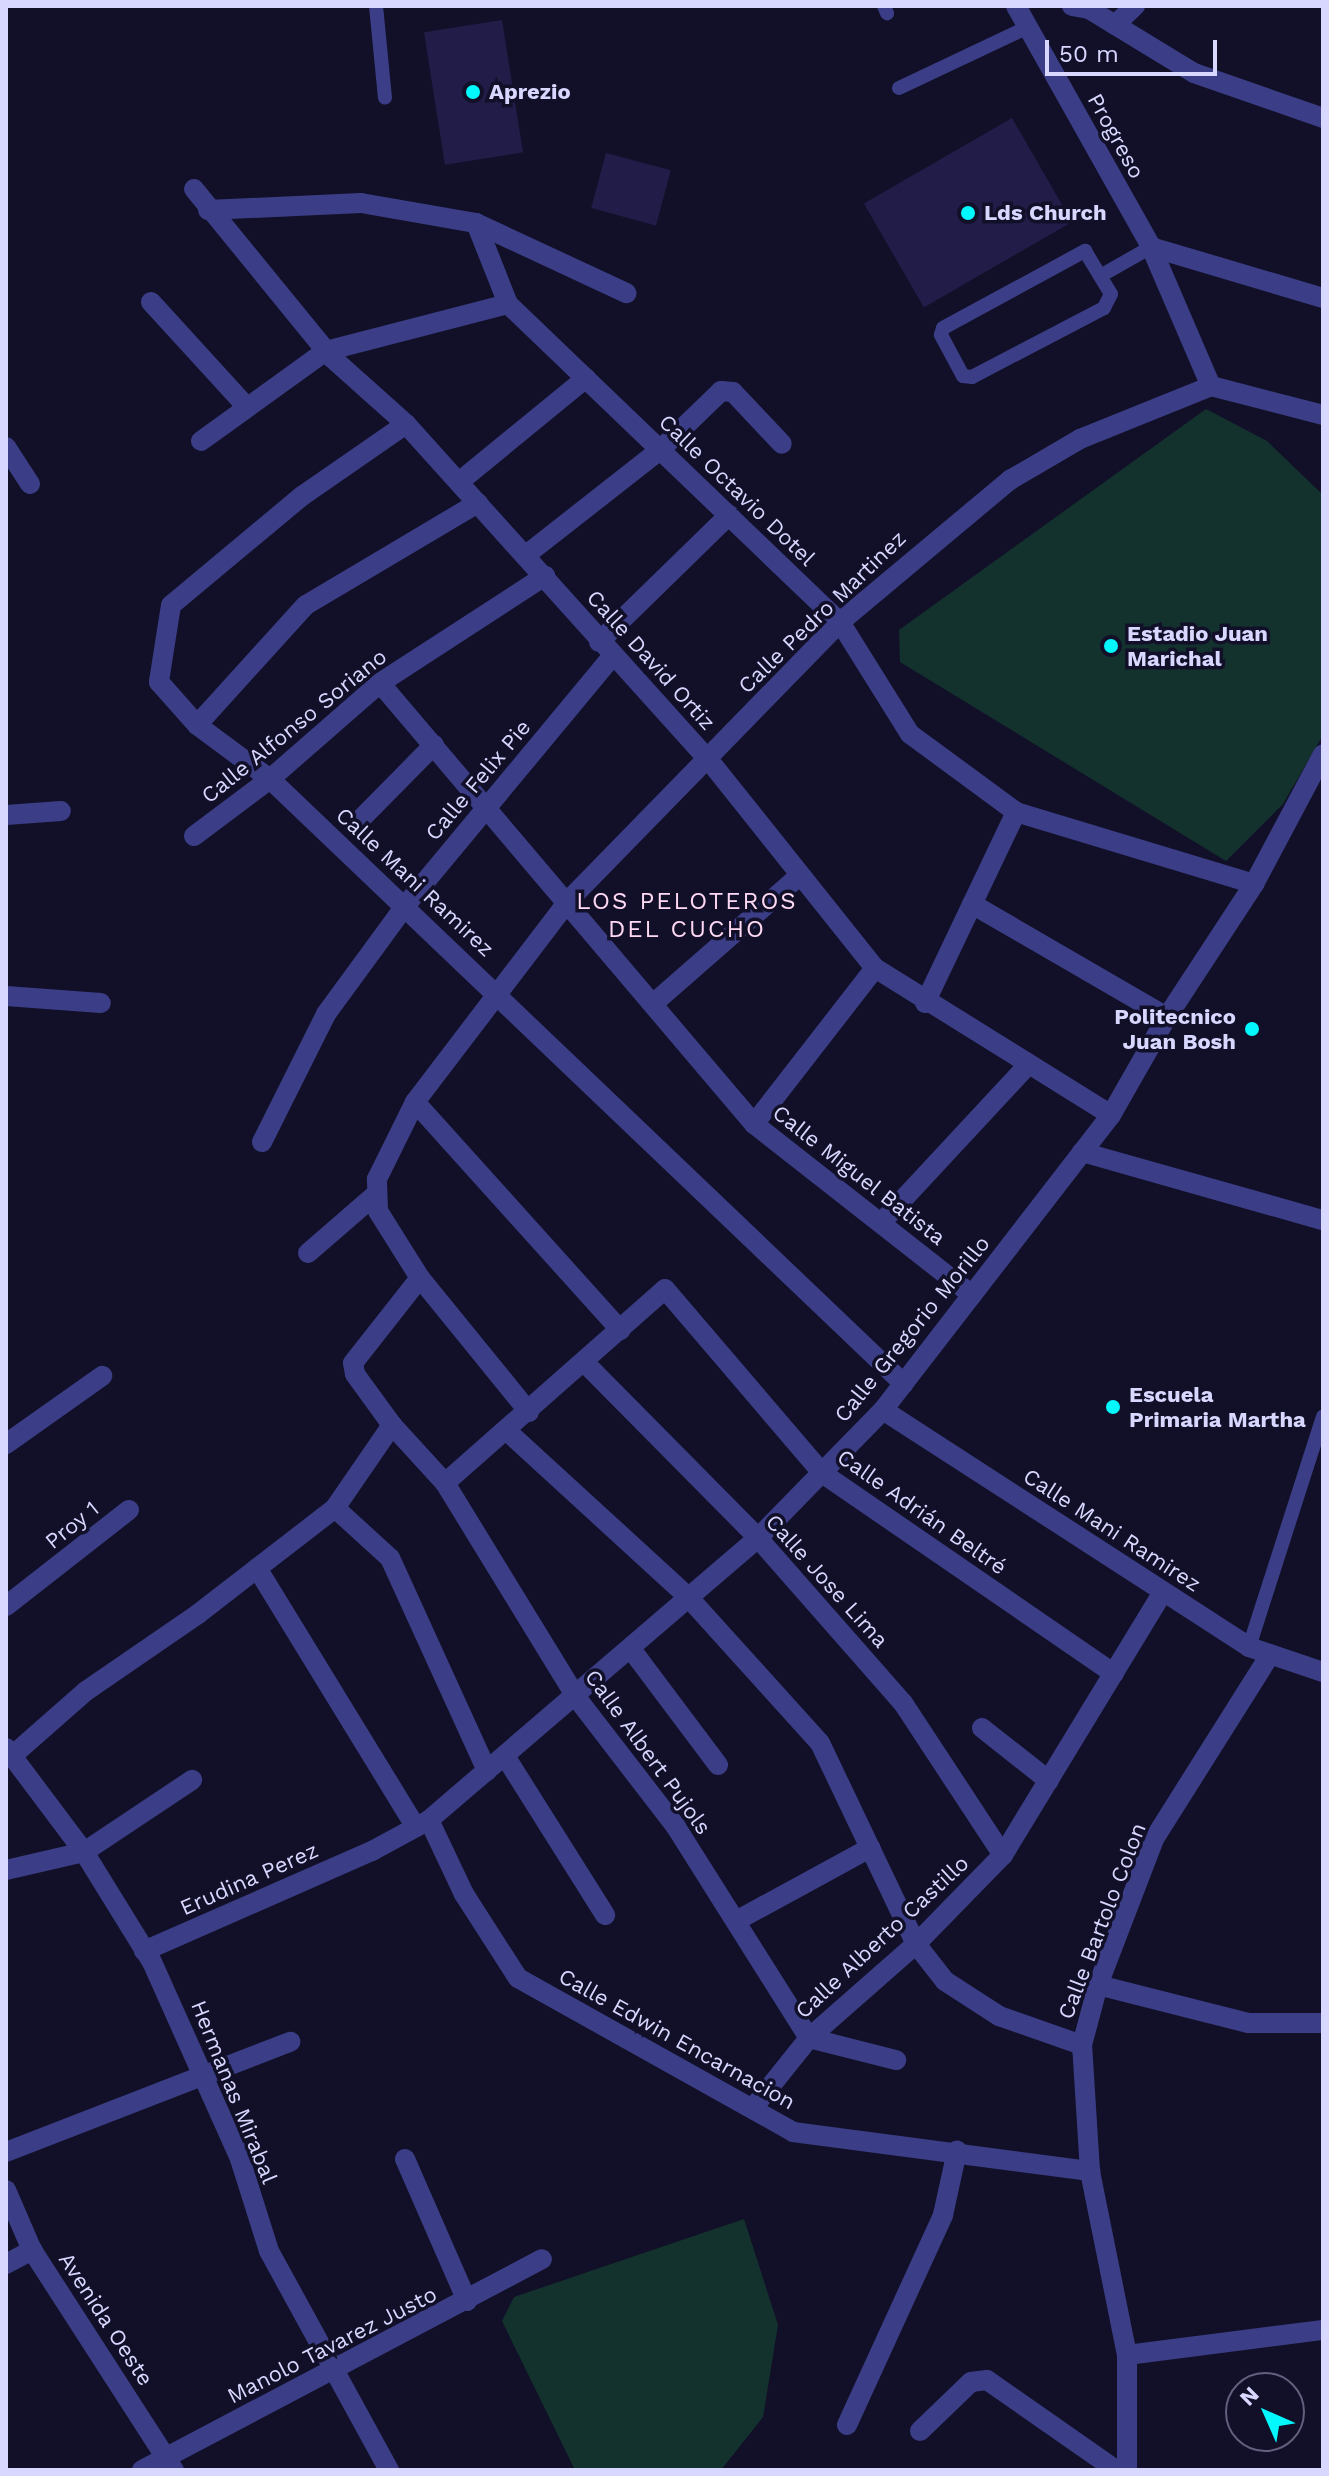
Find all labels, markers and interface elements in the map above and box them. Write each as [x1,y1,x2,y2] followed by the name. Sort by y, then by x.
[1049,24,1221,74] scale bar
[1059,40,1119,68] text: 50 m
[489,79,571,105] place label: Aprezio
[464,83,482,101] marker: Aprezio
[1082,89,1150,183] street label: Progreso
[984,200,1107,226] place label: Lds Church
[959,204,977,222] marker: Lds Church
[653,409,821,571] street label: Calle Octavio Dotel
[733,525,911,699] street label: Calle Pedro Martinez
[581,585,721,735] street label: Calle David Ortiz
[1127,620,1268,672] place label: Estadio Juan Marichal
[1102,637,1120,655] marker: Estadio Juan Marichal
[196,643,392,809] street label: Calle Alfonso Soriano
[420,714,536,846] street label: Calle Felix Pie
[331,802,499,962] street label: Calle Mani Ramirez
[576,888,798,944] district label: LOS PELOTEROS DEL CUCHO
[1114,1003,1236,1054] place label: Politecnico Juan Bosh
[1243,1020,1261,1038] marker: Politecnico Juan Bosh
[767,1099,951,1251] street label: Calle Miguel Batista
[829,1230,995,1428] street label: Calle Gregorio Morillo
[1129,1381,1306,1432] place label: Escuela Primaria Martha
[1104,1398,1122,1416] marker: Escuela Primaria Martha
[832,1443,1012,1581] street label: Calle Adrián Beltré
[1018,1463,1206,1597] street label: Calle Mani Ramirez
[39,1495,105,1555] street label: Proy 1
[760,1509,894,1653] street label: Calle Jose Lima
[579,1664,717,1840] street label: Calle Albert Pujols
[1052,1819,1152,2023] street label: Calle Bartolo Colon
[176,1837,322,1921] street label: Erudina Perez
[790,1850,974,2024] street label: Calle Alberto Castillo
[554,1963,800,2115] street label: Calle Edwin Encarnacion
[185,1997,283,2187] street label: Hermanas Mirabal
[53,2247,159,2391] street label: Avenida Oeste
[222,2280,442,2410] street label: Manolo Tavarez Justo
[1225,2372,1305,2452] north arrow
[1234,2381,1264,2411] text: N

